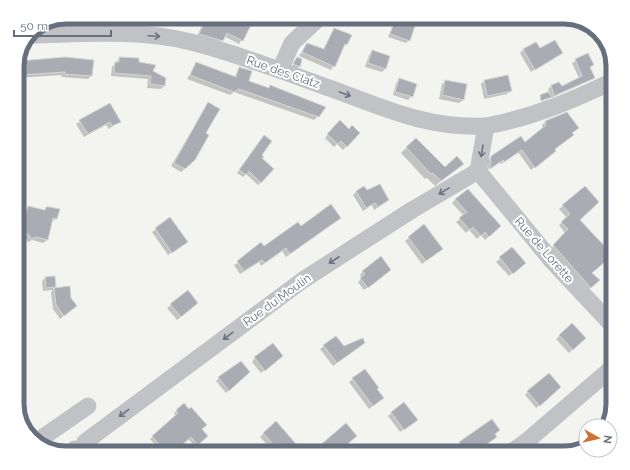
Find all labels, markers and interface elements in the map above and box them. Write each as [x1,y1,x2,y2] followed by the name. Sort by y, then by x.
[14,12,111,38] scale bar
[20,19,48,33] text: 50 m
[147,33,160,40] one-way arrow
[245,53,321,91] street label: Rue des Clatz
[338,90,350,98] one-way arrow
[477,144,485,157] one-way arrow
[439,187,450,195] one-way arrow
[512,214,576,286] street label: Rue de Lorette
[329,256,340,264] one-way arrow
[240,271,314,329] street label: Rue du Moulin
[223,331,234,340] one-way arrow
[118,409,129,417] one-way arrow
[578,418,618,458] north arrow
[600,434,614,444] text: N

